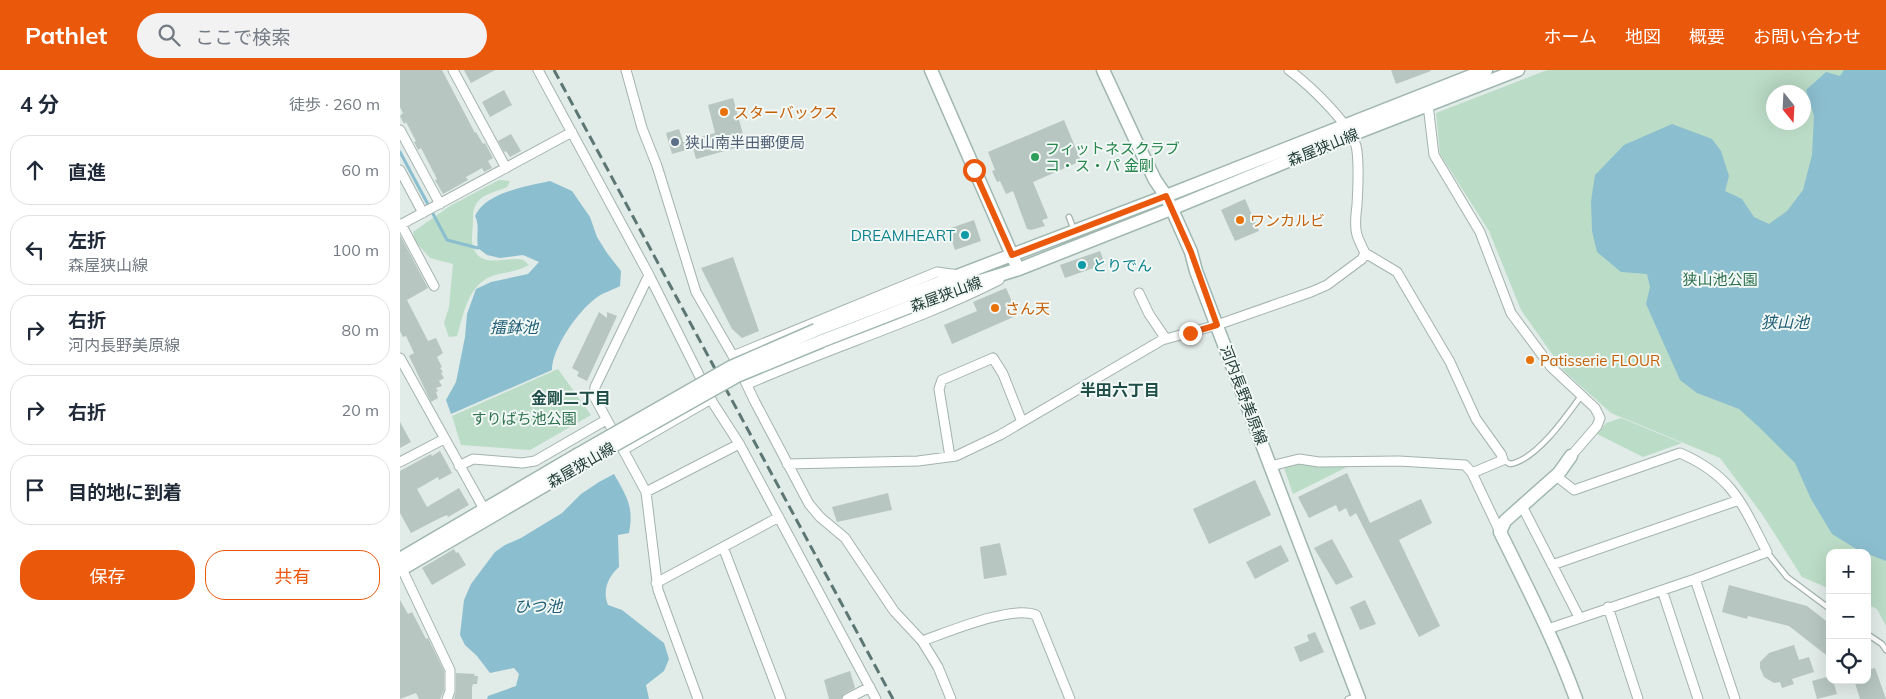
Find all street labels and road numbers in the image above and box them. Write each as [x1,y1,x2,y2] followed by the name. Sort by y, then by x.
[1285,124,1361,170] street label: 森屋狭山線
[908,272,984,316] street label: 森屋狭山線
[1216,343,1272,447] street label: 河内長野美原線
[544,438,618,492] street label: 森屋狭山線

